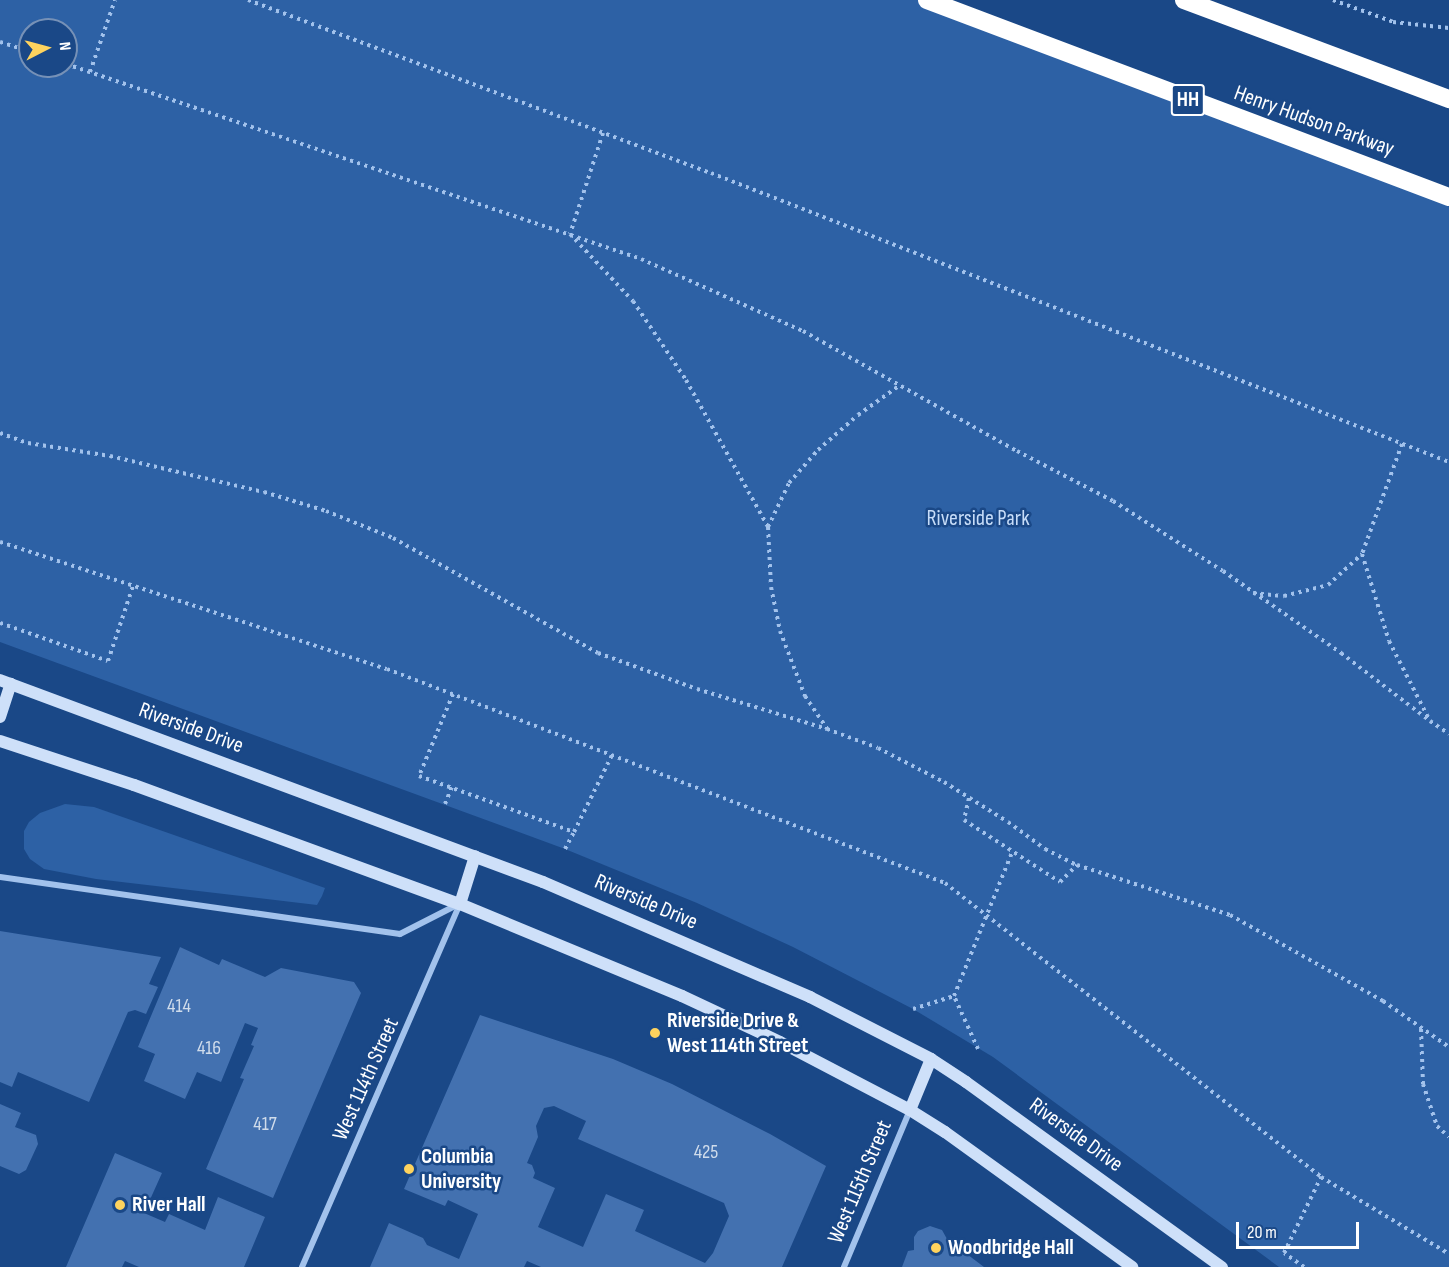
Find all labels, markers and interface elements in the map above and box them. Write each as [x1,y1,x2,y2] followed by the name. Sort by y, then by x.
[18,18,78,78] north arrow
[55,41,74,52] text: N
[1230,80,1398,162] street label: Henry Hudson Parkway
[1170,82,1206,118] road number: HH
[926,506,1030,532] park label: Riverside Park
[135,697,247,759] street label: Riverside Drive
[591,868,701,936] street label: Riverside Drive
[167,994,191,1018] house number: 414
[667,1007,808,1058] place label: Riverside Drive & West 114th Street
[327,1014,405,1144] street label: West 114th Street
[648,1026,662,1040] marker: Riverside Drive & West 114th Street
[197,1036,221,1060] house number: 416
[1024,1092,1128,1178] street label: Riverside Drive
[253,1112,277,1136] house number: 417
[822,1116,898,1248] street label: West 115th Street
[694,1140,718,1164] house number: 425
[421,1143,501,1194] place label: Columbia University
[402,1162,416,1176] marker: Columbia University
[132,1192,206,1218] place label: River Hall
[113,1198,127,1212] marker: River Hall
[1239,1210,1362,1248] scale bar
[1247,1222,1277,1243] text: 20 m
[948,1235,1074,1261] place label: Woodbridge Hall
[929,1241,943,1255] marker: Woodbridge Hall

